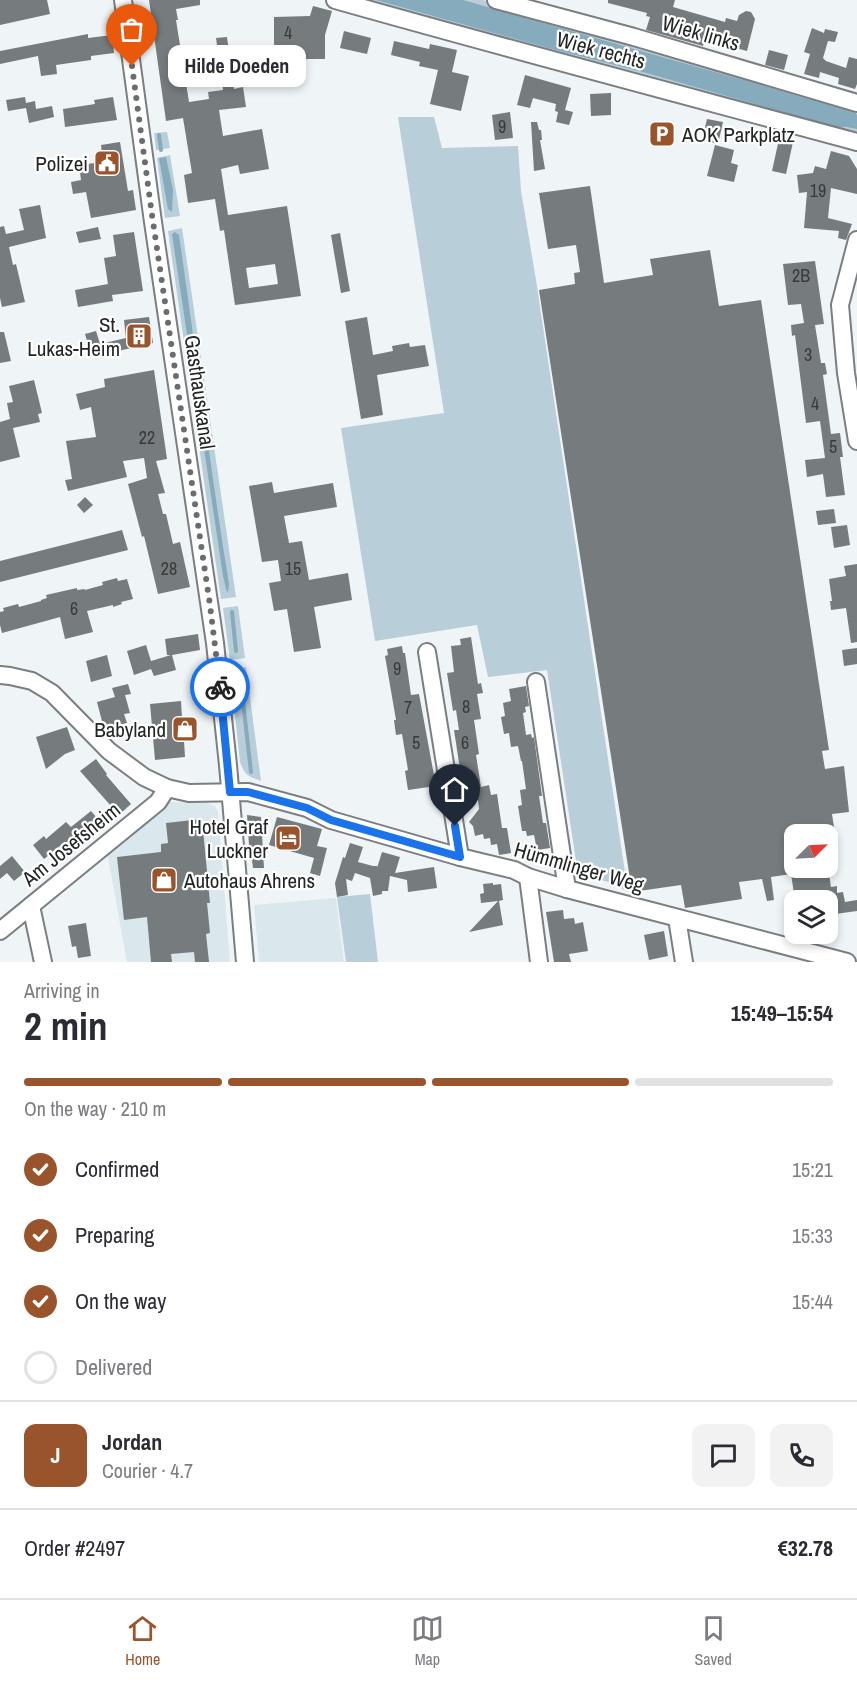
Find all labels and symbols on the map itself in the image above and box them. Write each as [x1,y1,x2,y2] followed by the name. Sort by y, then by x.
[106,4,157,66] pin
[659,8,743,58] street label: Wiek links
[284,20,292,45] house number: 4
[553,24,649,76] street label: Wiek rechts
[168,45,306,87] callout: Hilde Doeden
[498,114,506,139] house number: 9
[647,119,677,149] parking icon: AOK Parkplatz
[681,120,795,149] place label: AOK Parkplatz
[92,148,122,178] public building icon: Polizei
[35,149,88,178] place label: Polizei
[810,178,826,203] house number: 19
[792,263,810,288] house number: 2B
[27,310,120,363] place label: St. Lukas-Heim
[124,321,154,351] building icon: St. Lukas-Heim
[178,333,222,451] street label: Gasthauskanal
[804,342,812,367] house number: 3
[811,391,819,416] house number: 4
[139,425,155,450] house number: 22
[829,434,837,459] house number: 5
[161,556,177,581] house number: 28
[285,556,301,581] house number: 15
[70,596,78,621] house number: 6
[393,656,401,681] house number: 9
[190,657,250,717] courier
[462,694,470,719] house number: 8
[404,695,412,720] house number: 7
[170,714,200,744] shop icon: Babyland
[94,715,166,744] place label: Babyland
[412,730,420,755] house number: 5
[461,730,469,755] house number: 6
[429,764,480,826] pin
[15,795,126,893] street label: Am Josefsheim
[190,812,268,865] place label: Hotel Graf Luckner
[273,823,303,853] hotel icon: Hotel Graf Luckner
[784,824,838,878] north arrow
[511,835,648,899] street label: Hümmlinger Weg
[149,865,179,895] shop icon: Autohaus Ahrens
[183,866,315,895] place label: Autohaus Ahrens

